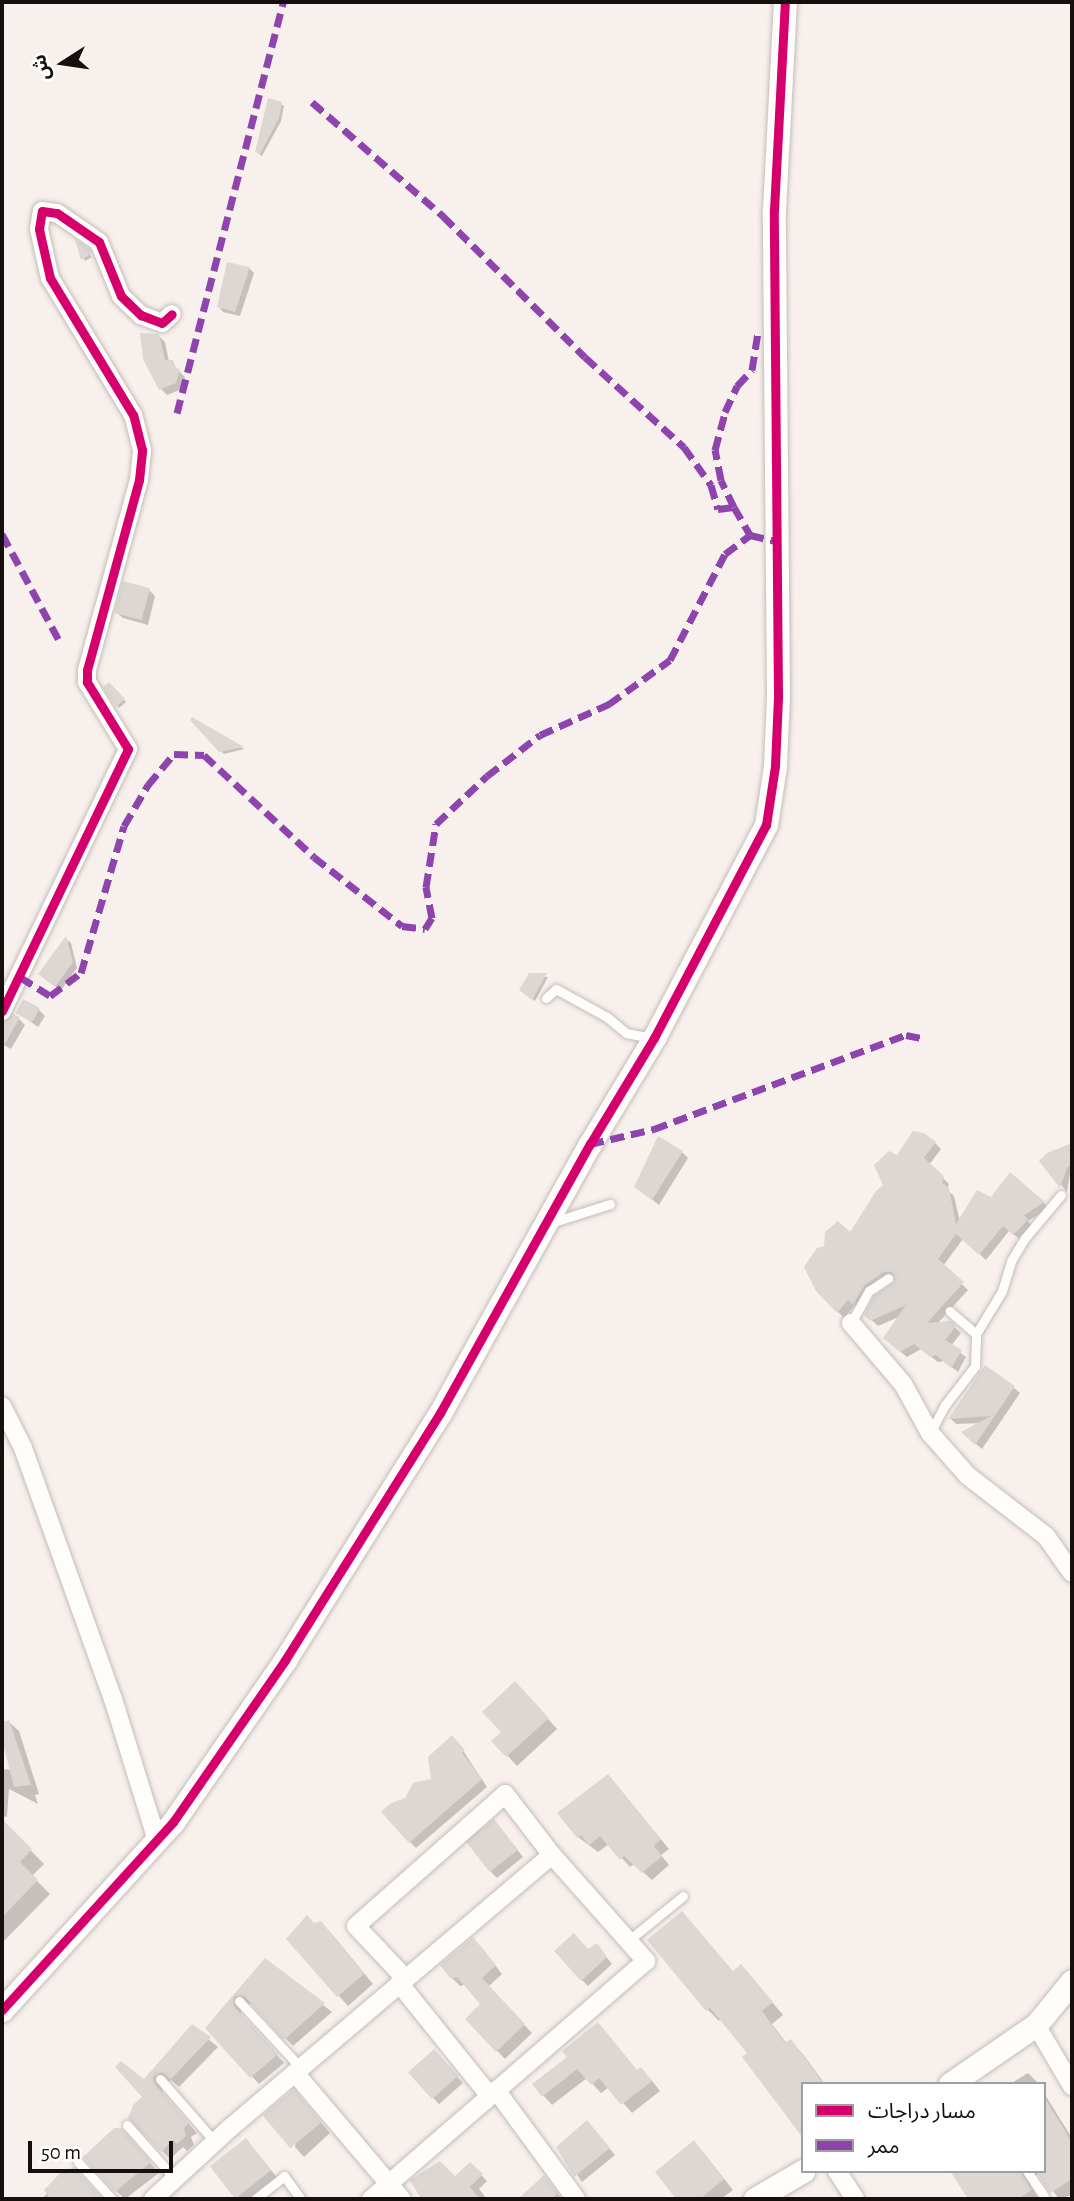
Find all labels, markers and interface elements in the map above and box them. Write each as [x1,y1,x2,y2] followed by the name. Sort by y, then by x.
[28,28,98,98] north arrow
[30,53,54,82] text: ش
[801,2082,1046,2173] legend
[868,2101,976,2122] text: مسار دراجات
[32,2128,177,2172] scale bar
[868,2136,899,2157] text: ممر
[41,2142,81,2163] text: 50 m

